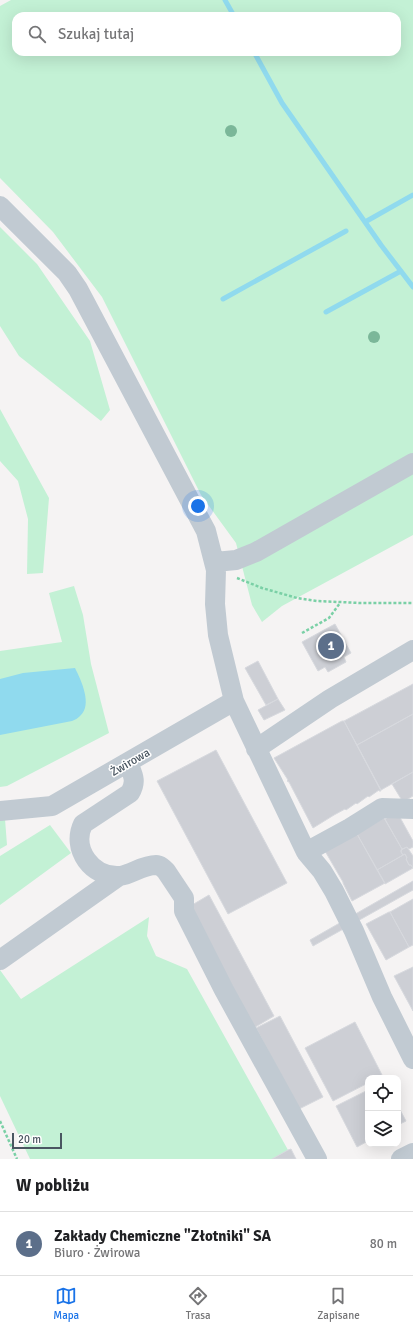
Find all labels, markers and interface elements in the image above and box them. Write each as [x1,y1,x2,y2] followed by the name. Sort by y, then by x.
[12,12,401,56] search box
[26,23,48,45] icon: search
[58,25,134,43] text: Szukaj tutaj
[188,496,208,516] your location
[318,631,344,661] pin: 1
[108,745,153,780] street label: Żwirowa
[365,1075,401,1147] map controls
[365,1075,401,1111] button: locate
[365,1111,401,1147] button: layers
[12,1131,62,1150] scale bar
[18,1133,41,1146] text: 20 m
[16,1175,89,1196] text: W pobliżu
[54,1227,271,1245] text: Zakłady Chemiczne "Złotniki" SA
[25,1236,33,1252] text: 1
[370,1236,397,1252] text: 80 m
[54,1245,140,1261] text: Biuro · Żwirowa
[53,1285,79,1322] tab: Mapa
[186,1285,211,1322] tab: Trasa
[317,1285,360,1322] tab: Zapisane

